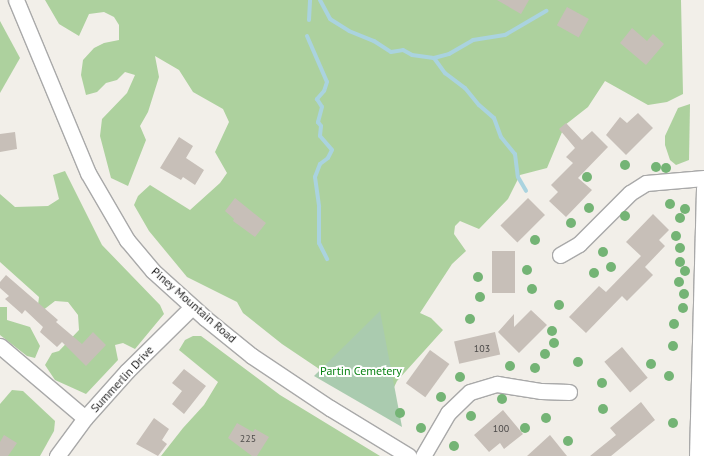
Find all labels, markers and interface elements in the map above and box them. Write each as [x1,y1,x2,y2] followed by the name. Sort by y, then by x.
[148,264,240,346] street label: Piney Mountain Road
[87,343,157,415] street label: Summerlin Drive
[474,343,490,355] house number: 103
[320,364,402,378] park label: Partin Cemetery
[493,423,509,435] house number: 100
[240,433,256,445] house number: 225

